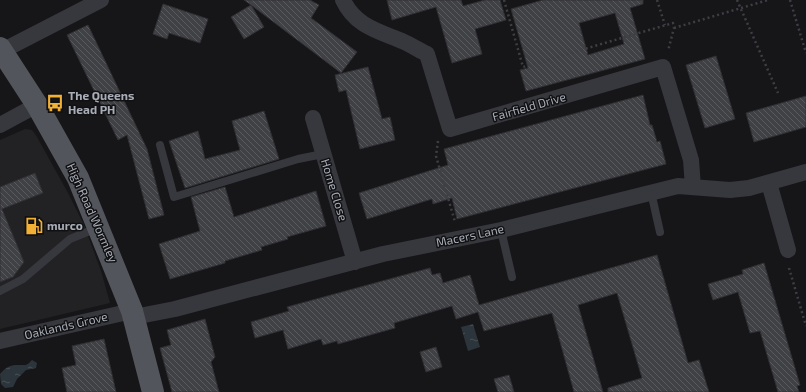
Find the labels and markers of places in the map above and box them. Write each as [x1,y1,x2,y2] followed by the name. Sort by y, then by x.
[68,88,134,116] place label: The Queens Head PH
[45,93,65,113] bus stop icon: The Queens Head PH
[24,216,44,236] fuel station icon: murco
[47,218,83,232] place label: murco

